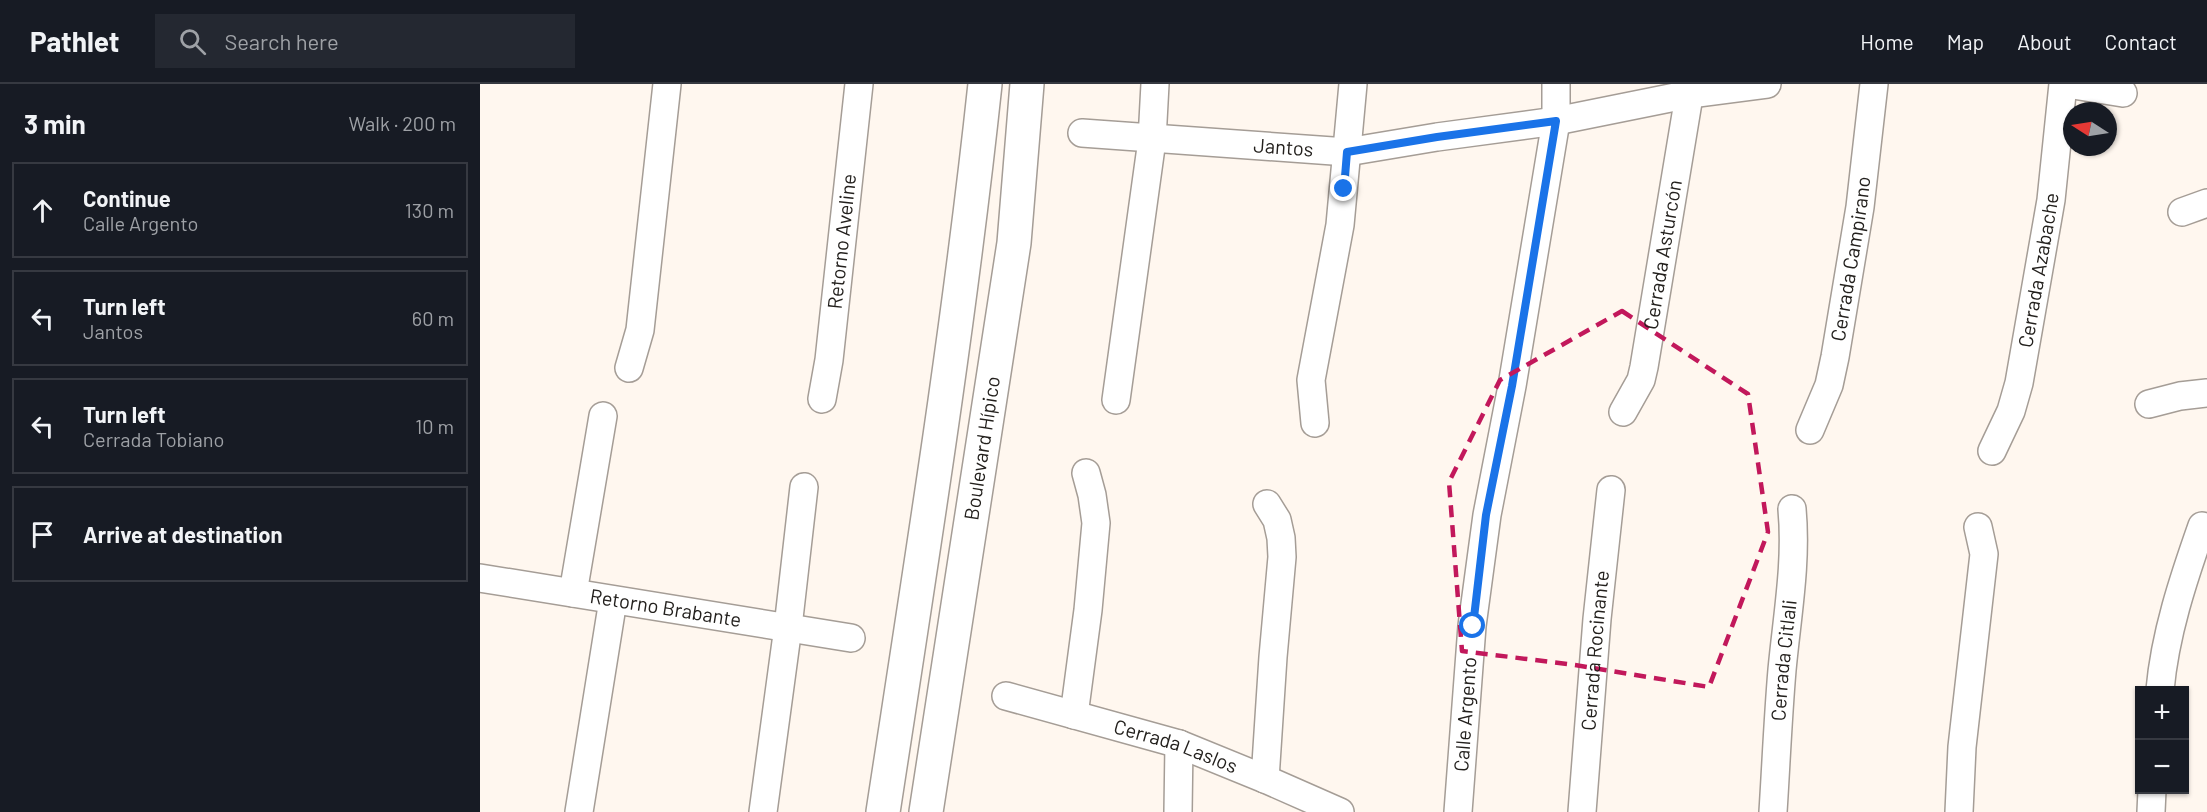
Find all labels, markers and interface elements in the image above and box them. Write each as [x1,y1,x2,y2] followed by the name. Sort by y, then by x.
[155,14,575,68] search box
[30,24,119,58] text: Pathlet
[176,25,209,58] icon: search
[224,28,339,54] text: Search here
[1860,29,1914,54] text: Home
[1947,29,1984,54] text: Map
[2017,29,2072,54] text: About
[2105,29,2177,54] text: Contact
[2063,102,2117,156] north arrow
[24,108,86,139] text: 3 min
[348,111,456,135] text: Walk · 200 m
[1253,132,1314,161] street label: Jantos
[822,172,860,310] street label: Retorno Aveline
[1330,175,1356,201] route end
[1825,175,1874,343] street label: Cerrada Campirano
[1637,178,1686,331] street label: Cerrada Asturcón
[83,185,171,211] text: Continue
[2012,191,2063,349] street label: Cerrada Azabache
[26,194,59,227] icon: ahead
[405,198,454,222] text: 130 m
[83,211,198,235] text: Calle Argento
[83,293,166,319] text: Turn left
[26,302,59,335] icon: left
[412,306,454,330] text: 60 m
[83,319,143,343] text: Jantos
[958,374,1004,522] street label: Boulevard Hípico
[83,401,166,427] text: Turn left
[26,410,59,443] icon: left
[415,414,454,438] text: 10 m
[83,427,224,451] text: Cerrada Tobiano
[26,518,59,551] icon: arrive
[83,521,282,547] text: Arrive at destination
[1575,569,1613,731] street label: Cerrada Rocinante
[588,583,743,631] street label: Retorno Brabante
[1765,598,1801,722] street label: Cerrada Citlali
[1459,612,1485,638] route start
[1448,656,1481,773] street label: Calle Argento
[2135,686,2189,794] map controls
[2135,686,2189,740] button: +
[1111,714,1241,778] street label: Cerrada Laslos
[2135,740,2189,794] button: −

